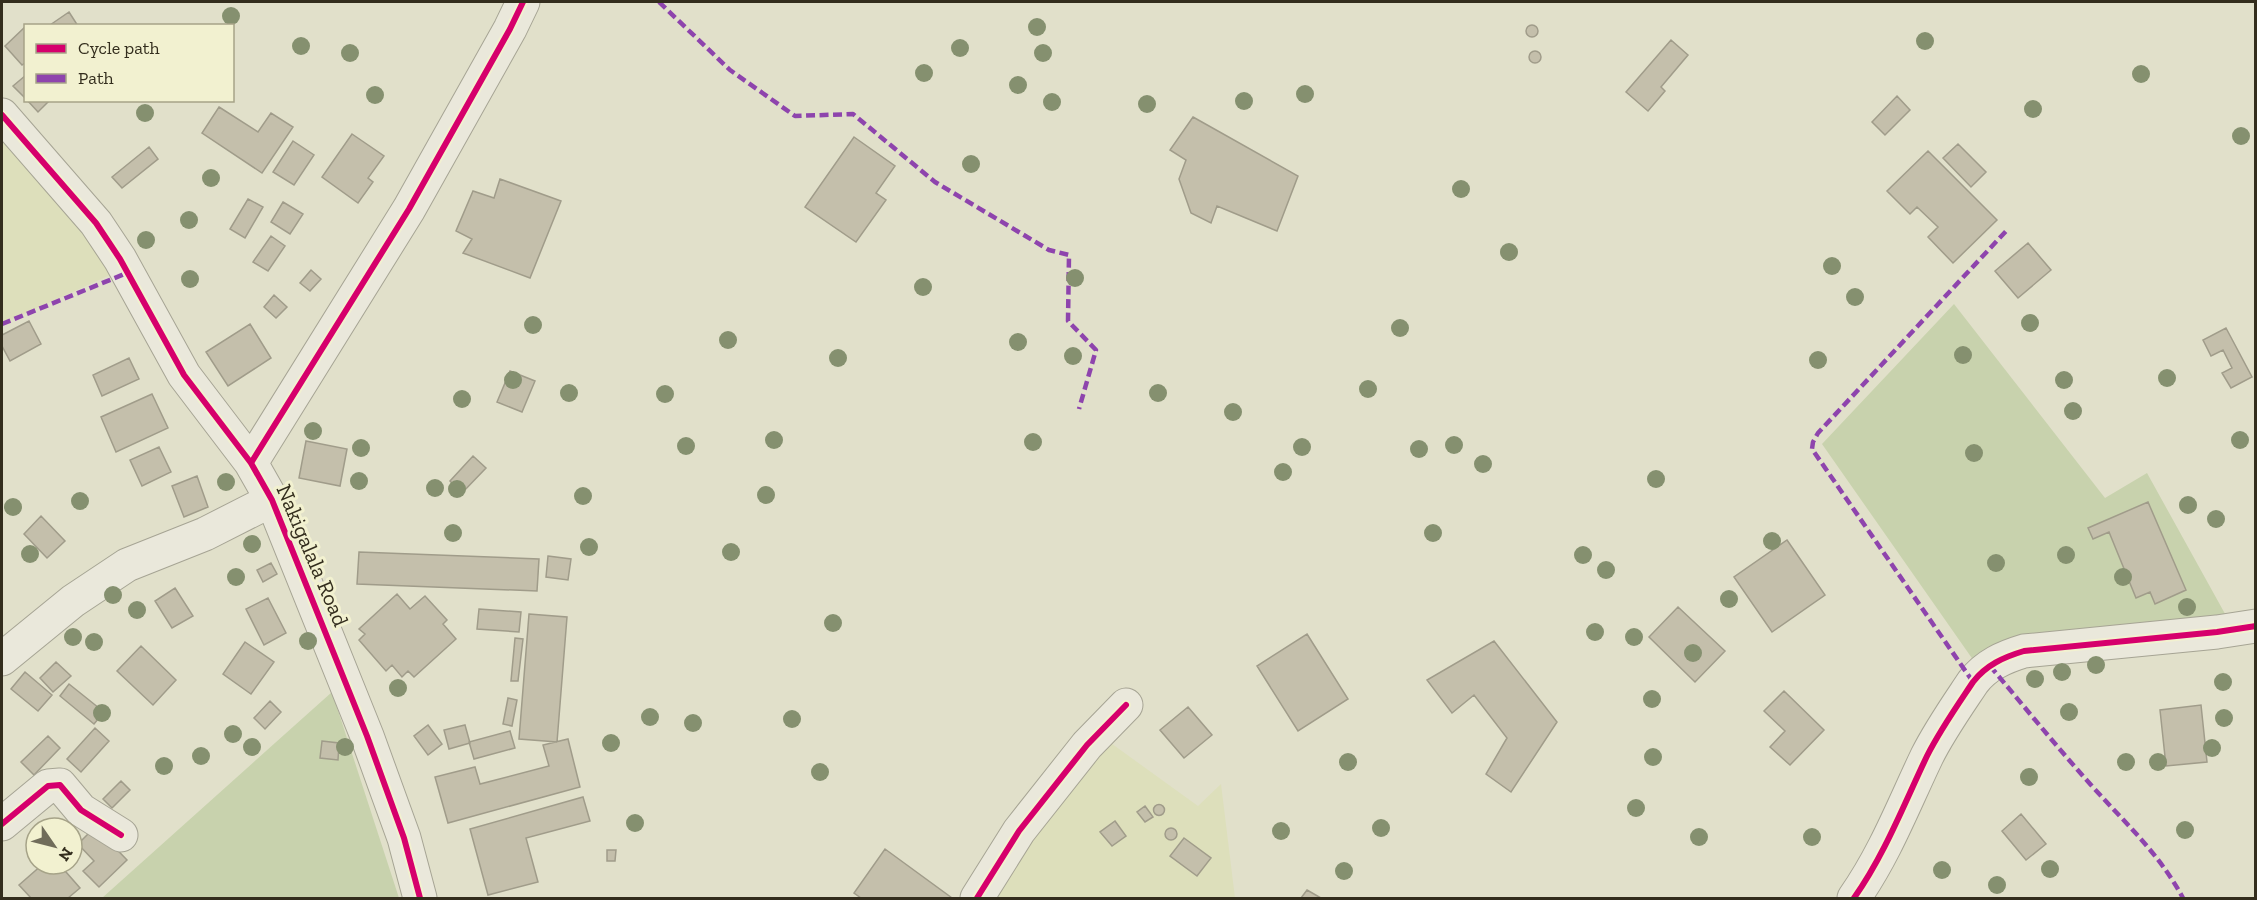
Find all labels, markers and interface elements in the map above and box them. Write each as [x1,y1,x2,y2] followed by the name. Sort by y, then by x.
[24,24,234,102] legend
[78,37,160,59] text: Cycle path
[78,67,114,89] text: Path
[270,480,355,630] street label: Nakigalala Road
[24,816,84,876] north arrow
[55,844,77,865] text: N

